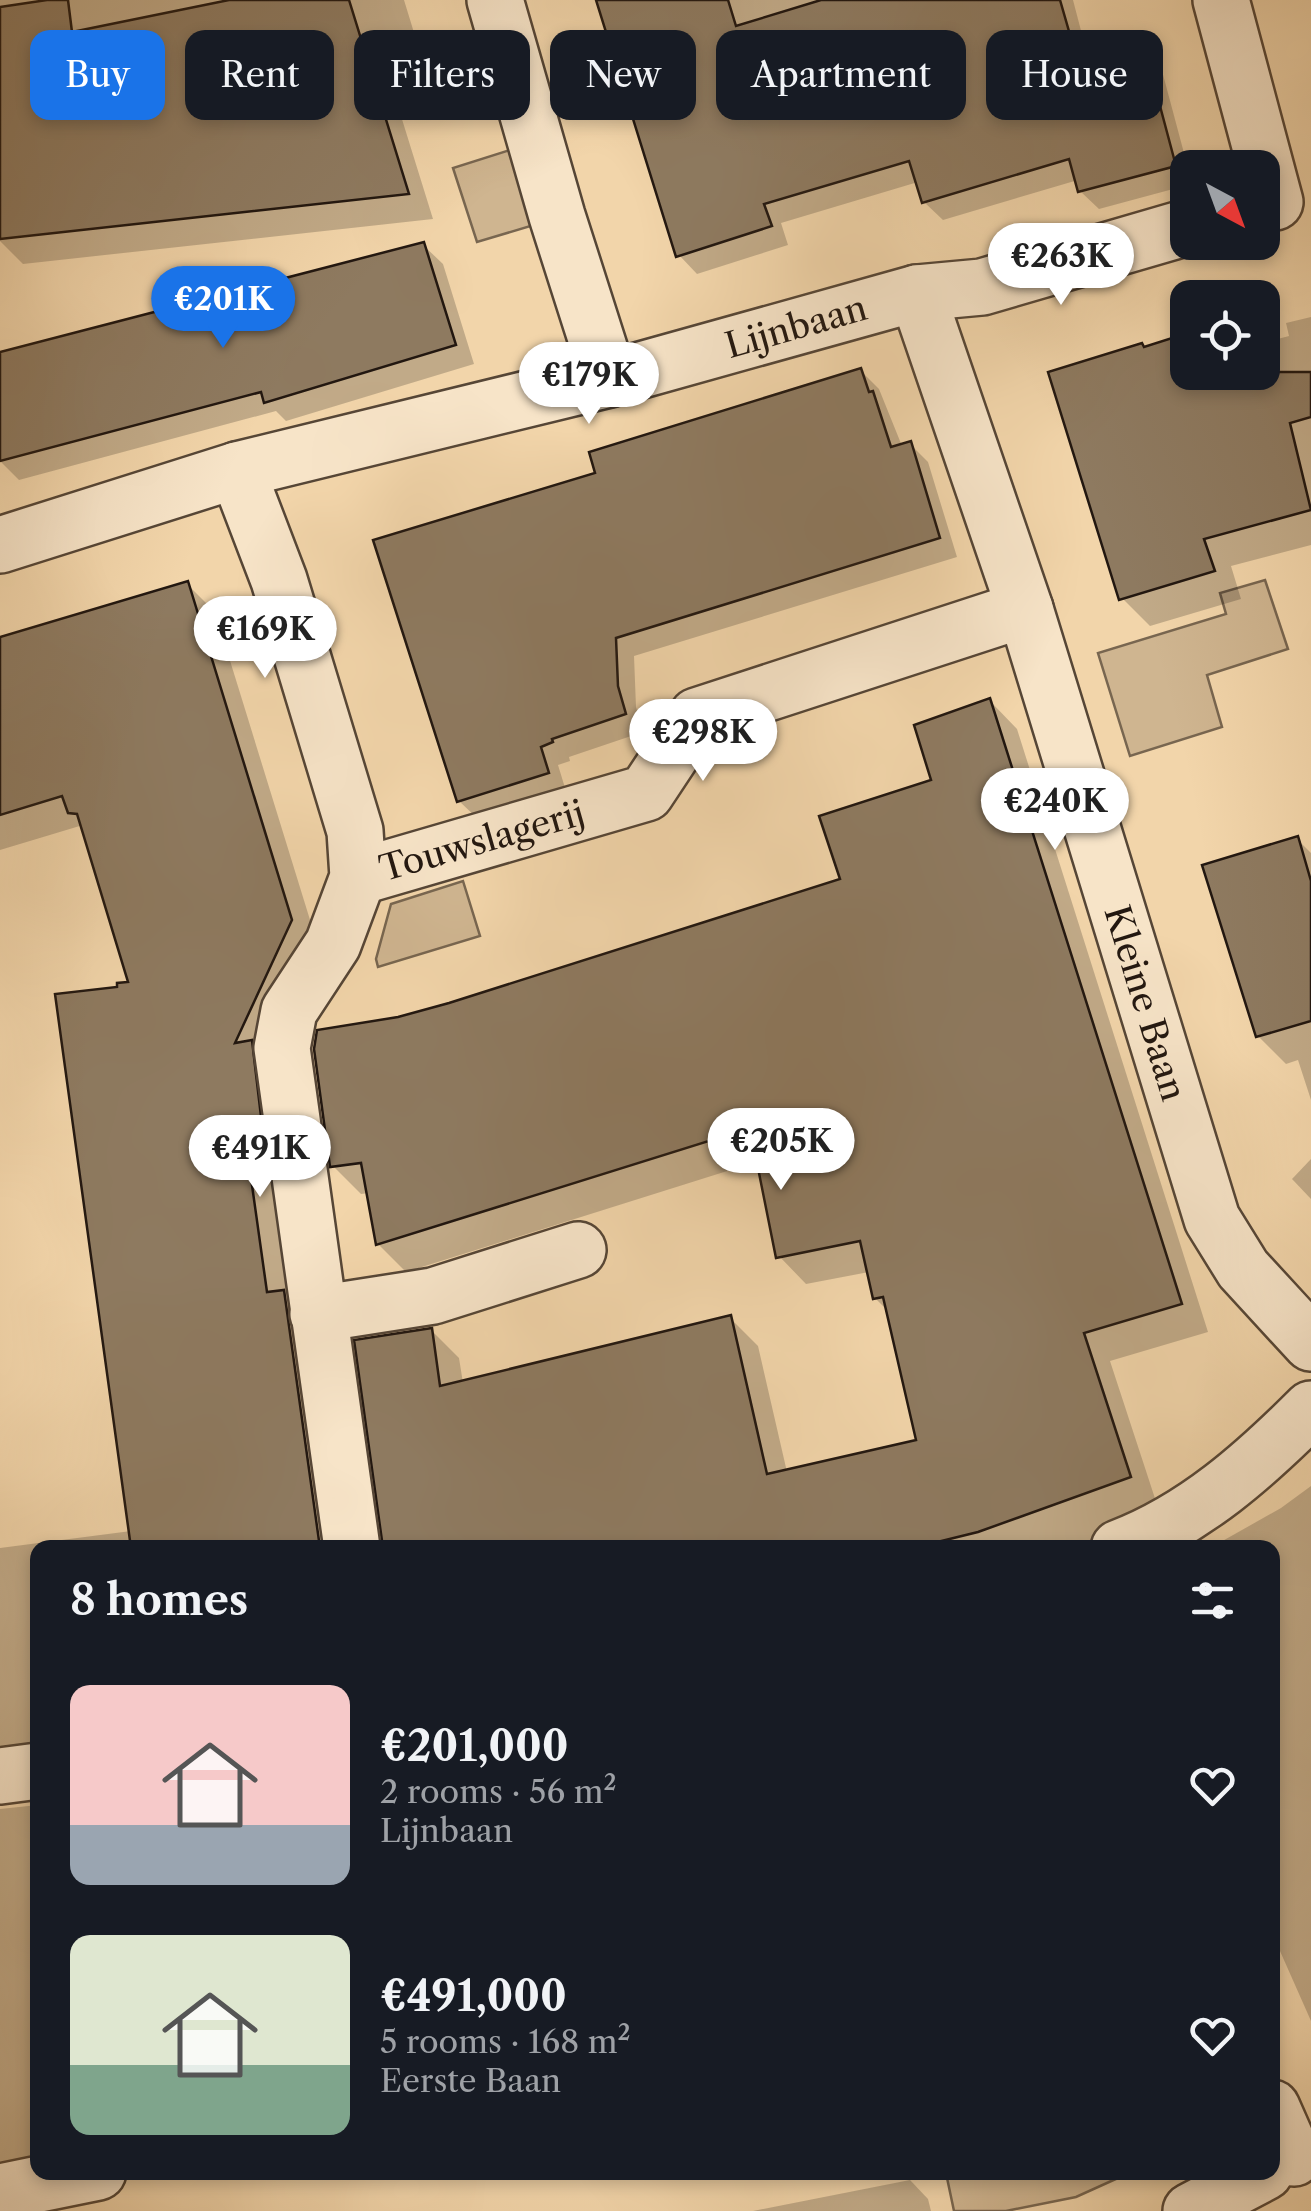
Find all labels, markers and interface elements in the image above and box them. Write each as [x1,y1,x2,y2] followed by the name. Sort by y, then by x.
[30,30,165,120] chip: Buy
[185,30,334,120] chip: Rent
[354,30,530,120] chip: Filters
[550,30,696,120] chip: New
[716,30,966,120] chip: Apartment
[986,30,1163,120] chip: House
[1170,150,1280,260] north arrow
[1170,150,1280,390] map controls
[991,223,1131,308] pin: €263K
[1010,236,1112,275] text: €263K
[153,266,293,351] pin: €201K
[173,279,273,318] text: €201K
[1170,280,1280,390] button: locate
[720,286,872,367] street label: Lijnbaan
[519,342,659,427] pin: €179K
[541,355,637,394] text: €179K
[195,596,335,681] pin: €169K
[216,609,314,648] text: €169K
[633,699,773,784] pin: €298K
[651,712,755,751] text: €298K
[985,768,1125,853] pin: €240K
[1003,781,1107,820] text: €240K
[374,791,589,890] street label: Touwslagerij
[1095,900,1196,1106] street label: Kleine Baan
[711,1108,851,1193] pin: €205K
[190,1115,330,1200] pin: €491K
[730,1121,832,1160] text: €205K
[211,1128,309,1167] text: €491K
[1185,1573,1240,1628] icon: filters
[70,1574,248,1626] text: 8 homes
[380,1720,568,1772] text: €201,000
[150,1725,270,1845] icon: home
[1185,1758,1240,1813] icon: heart
[380,1772,617,1811] text: 2 rooms · 56 m²
[380,1811,513,1850] text: Lijnbaan
[380,1970,567,2022] text: €491,000
[150,1975,270,2095] icon: home
[1185,2008,1240,2063] icon: heart
[380,2022,631,2061] text: 5 rooms · 168 m²
[380,2061,561,2100] text: Eerste Baan

